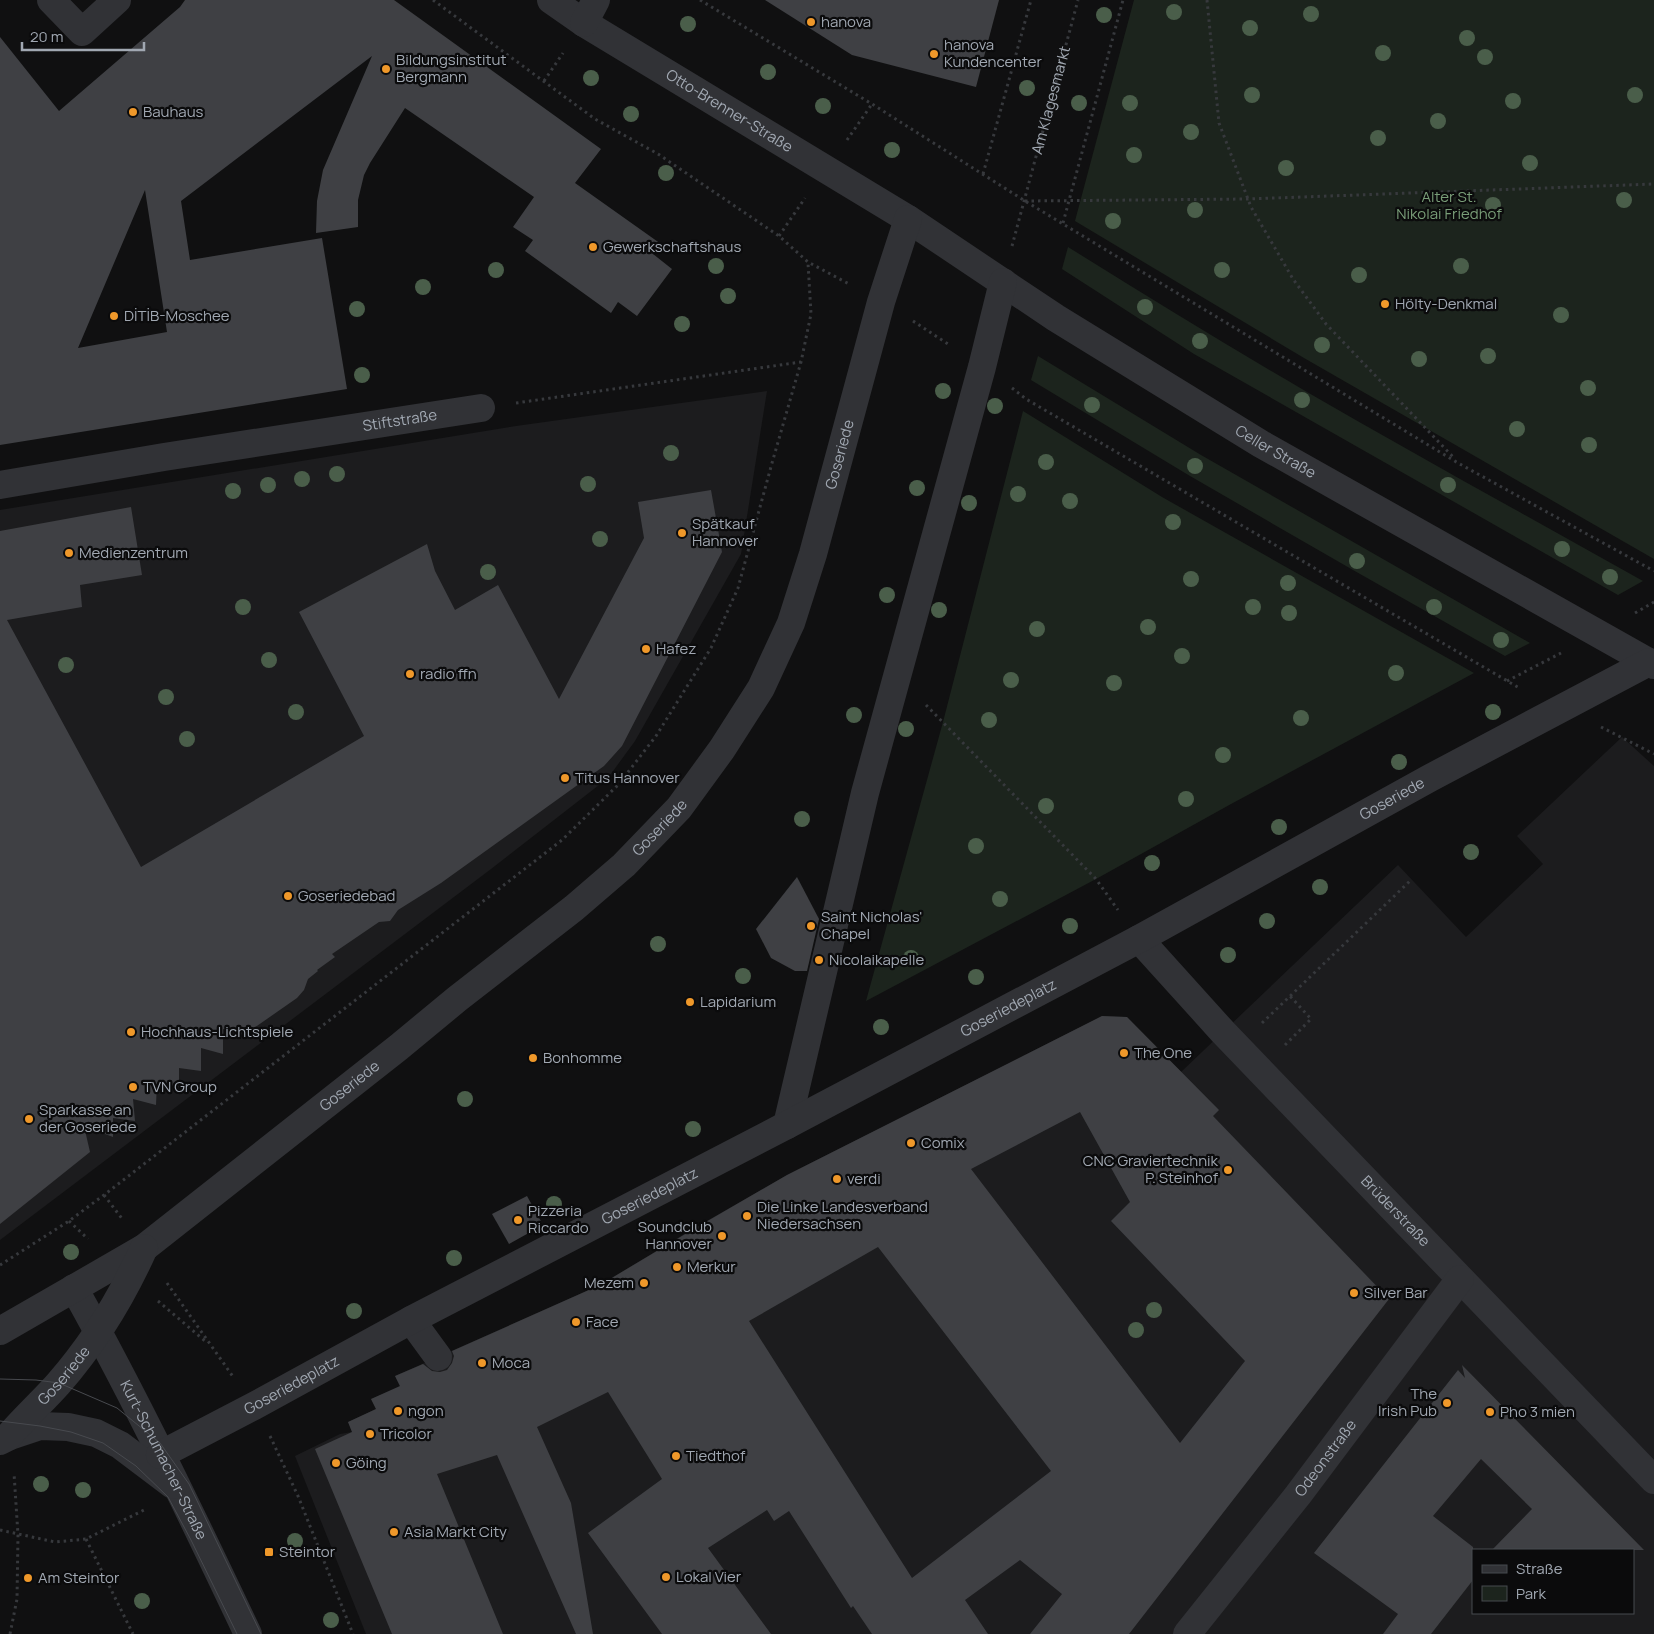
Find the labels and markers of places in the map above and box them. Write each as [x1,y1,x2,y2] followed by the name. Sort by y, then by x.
[821,11,871,32] place label: hanova
[805,16,817,28] marker: hanova
[944,34,1042,72] place label: hanova Kundencenter
[928,48,940,60] marker: hanova Kundencenter
[396,49,506,87] place label: Bildungsinstitut Bergmann
[380,63,392,75] marker: Bildungsinstitut Bergmann
[143,101,204,122] place label: Bauhaus
[127,106,139,118] marker: Bauhaus
[603,236,741,257] place label: Gewerkschaftshaus
[587,241,599,253] marker: Gewerkschaftshaus
[1395,293,1497,314] place label: Hölty-Denkmal
[1379,298,1391,310] marker: Hölty-Denkmal
[124,305,230,326] place label: DİTİB-Moschee
[108,310,120,322] marker: DİTİB-Moschee
[692,513,759,551] place label: Spätkauf Hannover
[676,527,688,539] marker: Spätkauf Hannover
[79,542,188,563] place label: Medienzentrum
[63,547,75,559] marker: Medienzentrum
[656,638,696,659] place label: Hafez
[640,643,652,655] marker: Hafez
[420,663,477,684] place label: radio ffn
[404,668,416,680] marker: radio ffn
[575,767,680,788] place label: Titus Hannover
[559,772,571,784] marker: Titus Hannover
[298,885,395,906] place label: Goseriedebad
[282,890,294,902] marker: Goseriedebad
[821,906,922,944] place label: Saint Nicholas' Chapel
[805,920,817,932] marker: Saint Nicholas' Chapel
[829,949,924,970] place label: Nicolaikapelle
[813,954,825,966] marker: Nicolaikapelle
[700,991,776,1012] place label: Lapidarium
[684,996,696,1008] marker: Lapidarium
[141,1021,294,1042] place label: Hochhaus-Lichtspiele
[125,1026,137,1038] marker: Hochhaus-Lichtspiele
[1134,1042,1192,1063] place label: The One
[543,1047,622,1068] place label: Bonhomme
[1118,1047,1130,1059] marker: The One
[527,1052,539,1064] marker: Bonhomme
[143,1076,217,1097] place label: TVN Group
[127,1081,139,1093] marker: TVN Group
[39,1099,137,1137] place label: Sparkasse an der Goseriede
[23,1113,35,1125] marker: Sparkasse an der Goseriede
[921,1132,965,1153] place label: Comix
[905,1137,917,1149] marker: Comix
[1083,1150,1219,1188] place label: CNC Graviertechnik P. Steinhof
[1222,1164,1234,1176] marker: CNC Graviertechnik P. Steinhof
[847,1168,881,1189] place label: verdi
[831,1173,843,1185] marker: verdi
[757,1196,928,1234] place label: Die Linke Landesverband Niedersachsen
[528,1200,589,1238] place label: Pizzeria Riccardo
[741,1210,753,1222] marker: Die Linke Landesverband Niedersachsen
[512,1214,524,1226] marker: Pizzeria Riccardo
[638,1216,713,1254] place label: Soundclub Hannover
[716,1230,728,1242] marker: Soundclub Hannover
[687,1256,736,1277] place label: Merkur
[671,1261,683,1273] marker: Merkur
[584,1272,634,1293] place label: Mezem
[638,1277,650,1289] marker: Mezem
[1364,1282,1428,1303] place label: Silver Bar
[1348,1287,1360,1299] marker: Silver Bar
[586,1311,619,1332] place label: Face
[570,1316,582,1328] marker: Face
[492,1352,530,1373] place label: Moca
[476,1357,488,1369] marker: Moca
[1378,1383,1437,1421] place label: The Irish Pub
[1441,1397,1453,1409] marker: The Irish Pub
[408,1400,444,1421] place label: ngon
[1500,1401,1575,1422] place label: Pho 3 mien
[392,1405,404,1417] marker: ngon
[1484,1406,1496,1418] marker: Pho 3 mien
[380,1423,432,1444] place label: Tricolor
[364,1428,376,1440] marker: Tricolor
[686,1445,746,1466] place label: Tiedthof
[670,1450,682,1462] marker: Tiedthof
[346,1452,387,1473] place label: Göing
[330,1457,342,1469] marker: Göing
[404,1521,507,1542] place label: Asia Markt City
[388,1526,400,1538] marker: Asia Markt City
[279,1541,336,1562] place label: Steintor
[263,1546,275,1558] marker: Steintor
[676,1566,742,1587] place label: Lokal Vier
[38,1567,120,1588] place label: Am Steintor
[660,1571,672,1583] marker: Lokal Vier
[22,1572,34,1584] marker: Am Steintor

